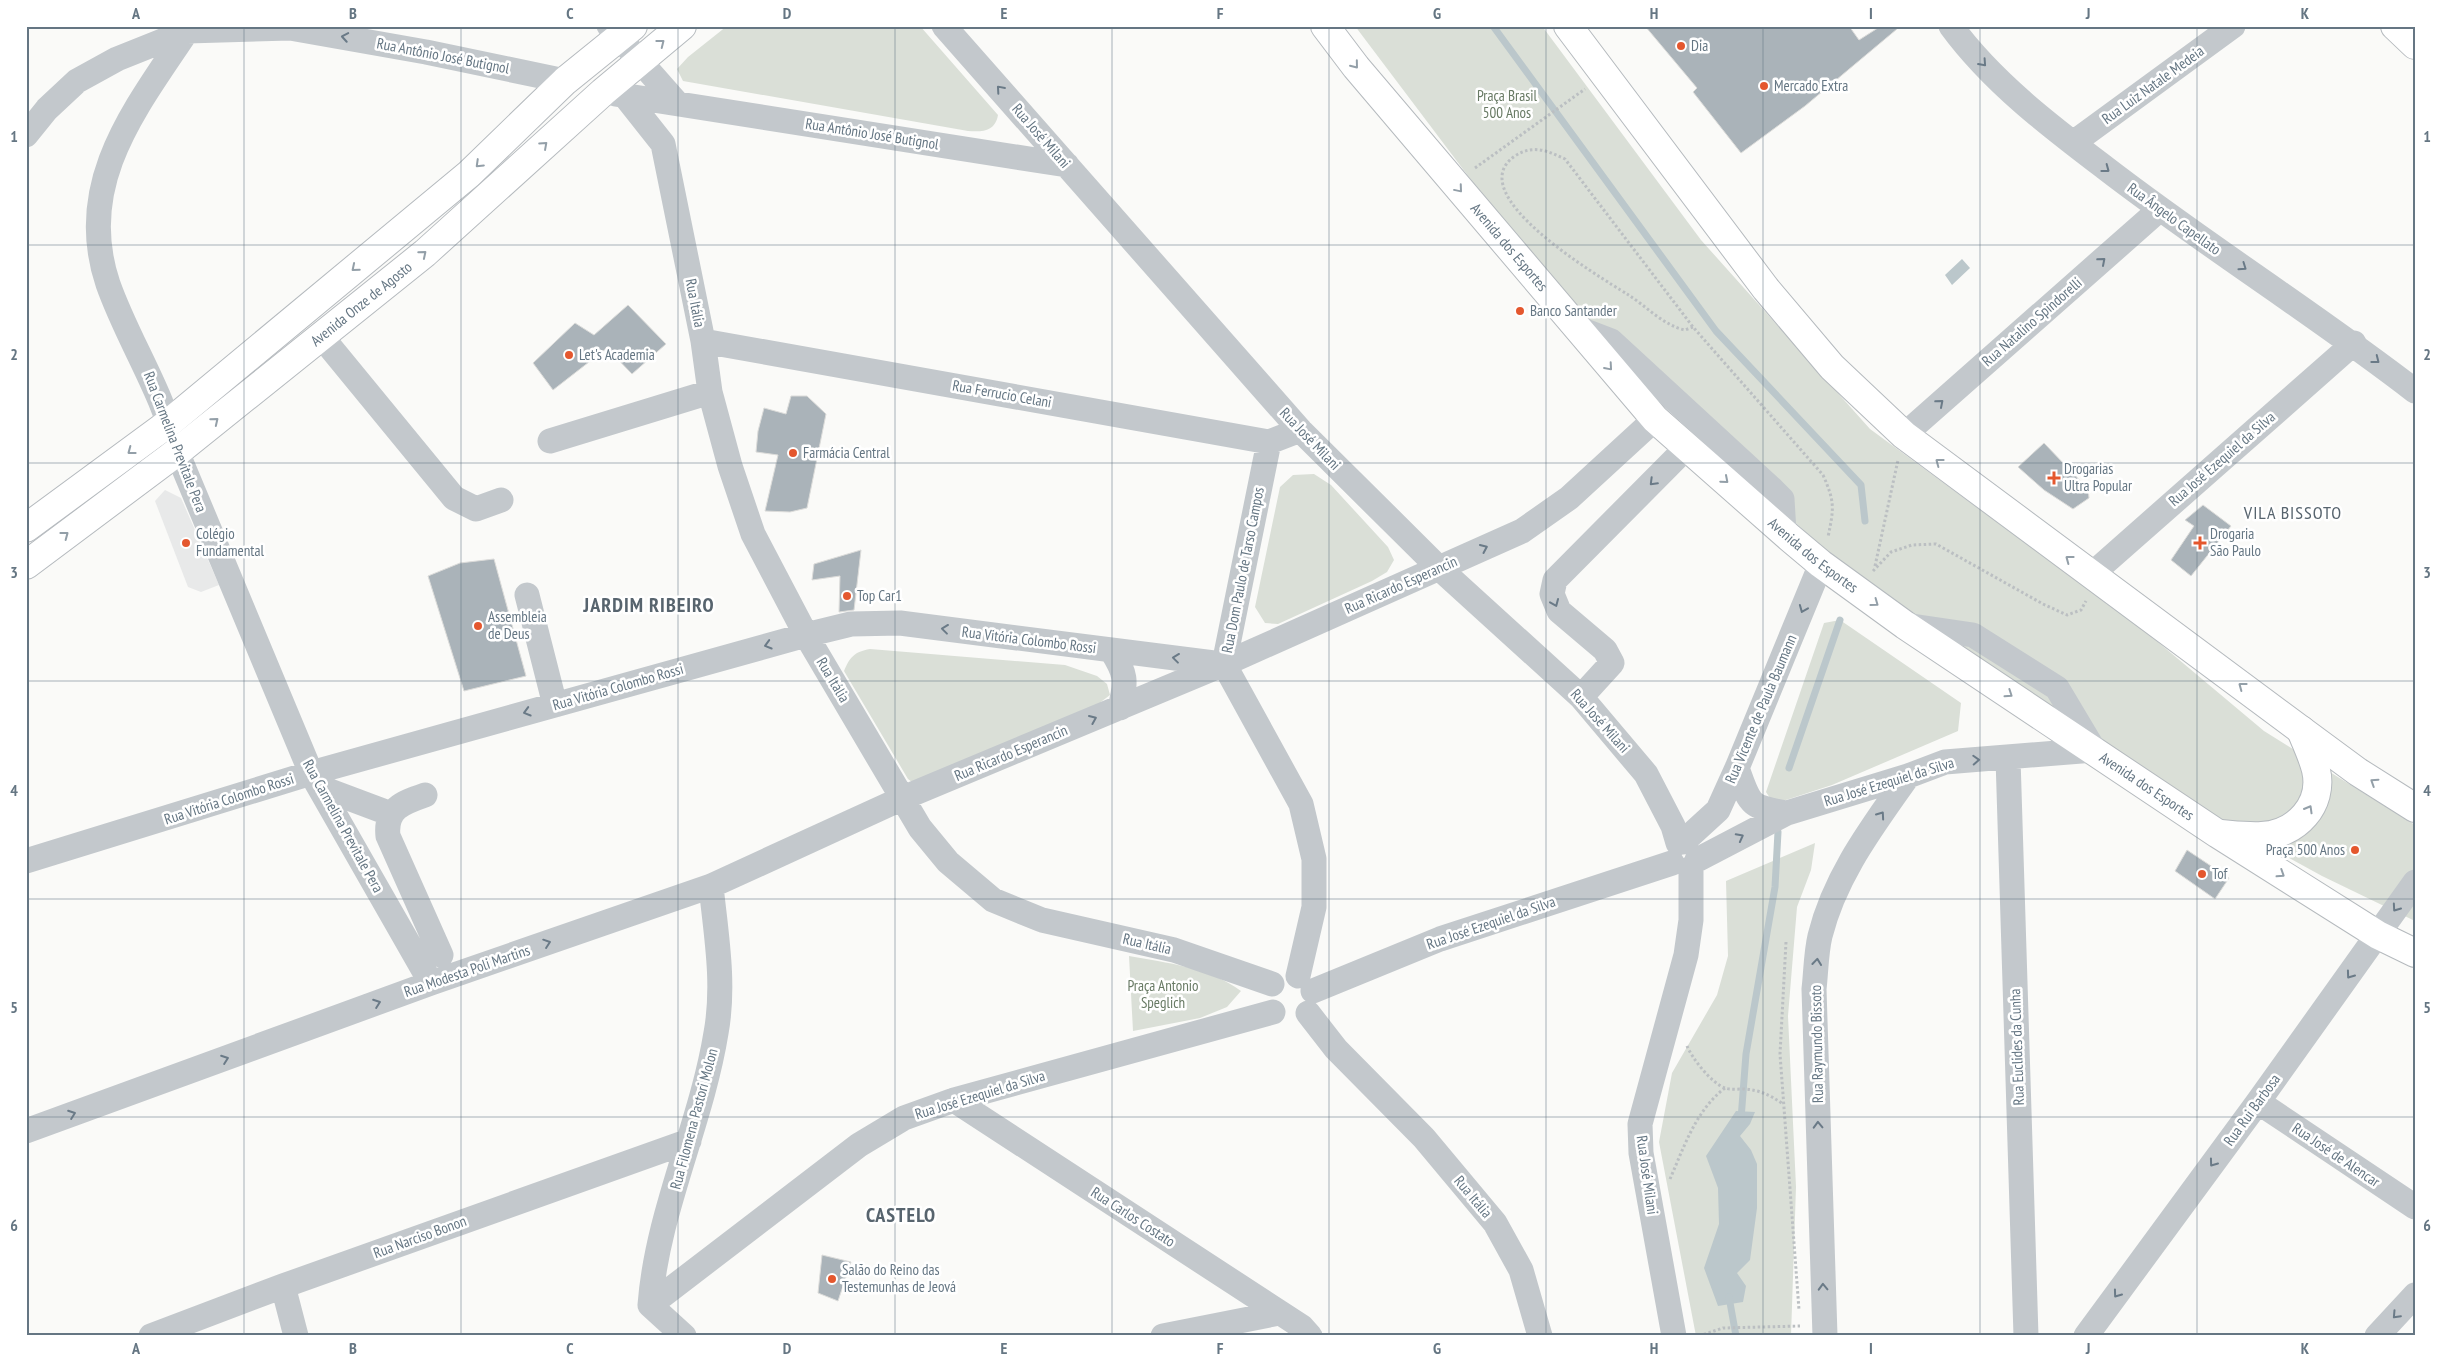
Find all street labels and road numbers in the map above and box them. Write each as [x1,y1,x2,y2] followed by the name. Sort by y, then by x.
[375,33,512,78] street label: Rua Antônio José Butignol
[2098,41,2208,128] street label: Rua Luiz Natale Medeia
[1008,99,1075,172] street label: Rua José Milani
[804,114,941,154] street label: Rua Antônio José Butignol
[2124,178,2225,259] street label: Rua Ângelo Capellato
[1467,199,1552,295] street label: Avenida dos Esportes
[307,257,416,350] street label: Avenida Onze de Agosto
[1978,273,2086,370] street label: Rua Natalino Spindorelli
[681,277,710,329] street label: Rua Itália
[140,369,211,515] street label: Rua Carmelina Previtale Pera
[951,375,1053,412] street label: Rua Ferrucio Celani
[1276,403,1345,474] street label: Rua José Milani
[2165,407,2279,510] street label: Rua José Ezequiel da Silva
[1217,485,1268,654] street label: Rua Dom Paulo de Tarso Campos
[1764,513,1862,597] street label: Avenida dos Esportes
[1342,551,1460,618] street label: Rua Ricardo Esperancin
[961,622,1097,657] street label: Rua Vitória Colombo Rossi
[1721,631,1801,786] street label: Rua Vicente de Paula Baumann
[813,654,854,706] street label: Rua Itália
[550,659,685,714] street label: Rua Vitória Colombo Rossi
[1567,685,1634,757] street label: Rua José Milani
[951,720,1070,785] street label: Rua Ricardo Esperancin
[2096,748,2198,824] street label: Avenida dos Esportes
[1822,753,1956,810] street label: Rua José Ezequiel da Silva
[299,756,388,896] street label: Rua Carmelina Previtale Pera
[162,769,296,828] street label: Rua Vitória Colombo Rossi
[1424,892,1558,953] street label: Rua José Ezequiel da Silva
[1121,929,1173,958] street label: Rua Itália
[401,940,532,1001] street label: Rua Modesta Poli Martins
[1806,985,1827,1103] street label: Rua Raymundo Bissoto
[2005,988,2028,1106] street label: Rua Euclides da Cunha
[666,1046,721,1191] street label: Rua Filomena Pastori Molon
[913,1066,1047,1123] street label: Rua José Ezequiel da Silva
[2219,1070,2284,1149] street label: Rua Rui Barbosa
[2289,1118,2384,1191] street label: Rua José de Alencar
[1633,1134,1662,1216] street label: Rua José Milani
[1450,1172,1496,1222] street label: Rua Itália
[1088,1182,1179,1251] street label: Rua Carlos Costato
[371,1211,469,1262] street label: Rua Narciso Bonon

